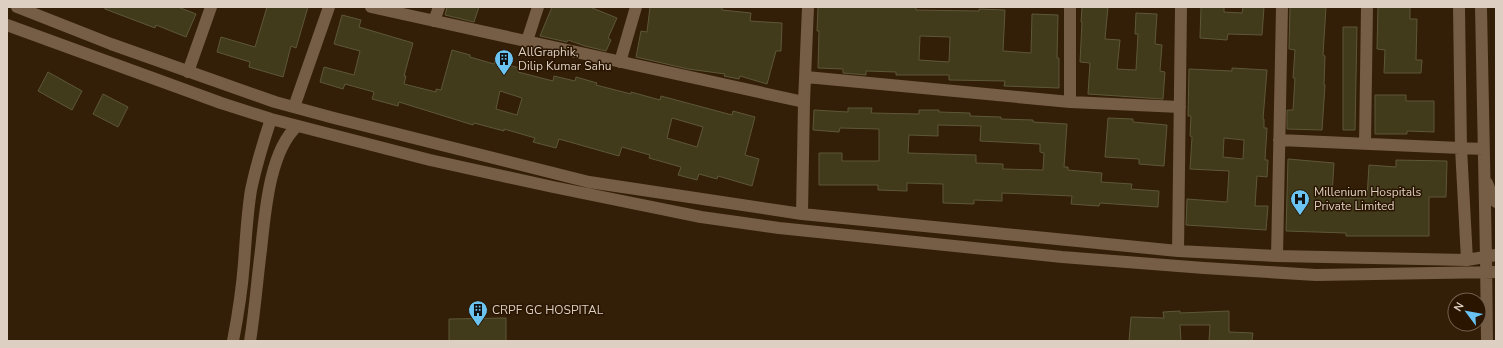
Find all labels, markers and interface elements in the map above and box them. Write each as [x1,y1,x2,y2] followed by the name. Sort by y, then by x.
[518,44,612,74] place label: AllGraphik, Dilip Kumar Sahu
[493,48,515,76] building icon: AllGraphik, Dilip Kumar Sahu
[1314,184,1422,214] place label: Millenium Hospitals Private Limited
[1289,188,1311,216] hospital icon: Millenium Hospitals Private Limited
[1447,292,1487,332] north arrow
[467,299,489,327] building icon: CRPF GC HOSPITAL
[1450,299,1467,314] text: N
[492,302,604,318] place label: CRPF GC HOSPITAL

